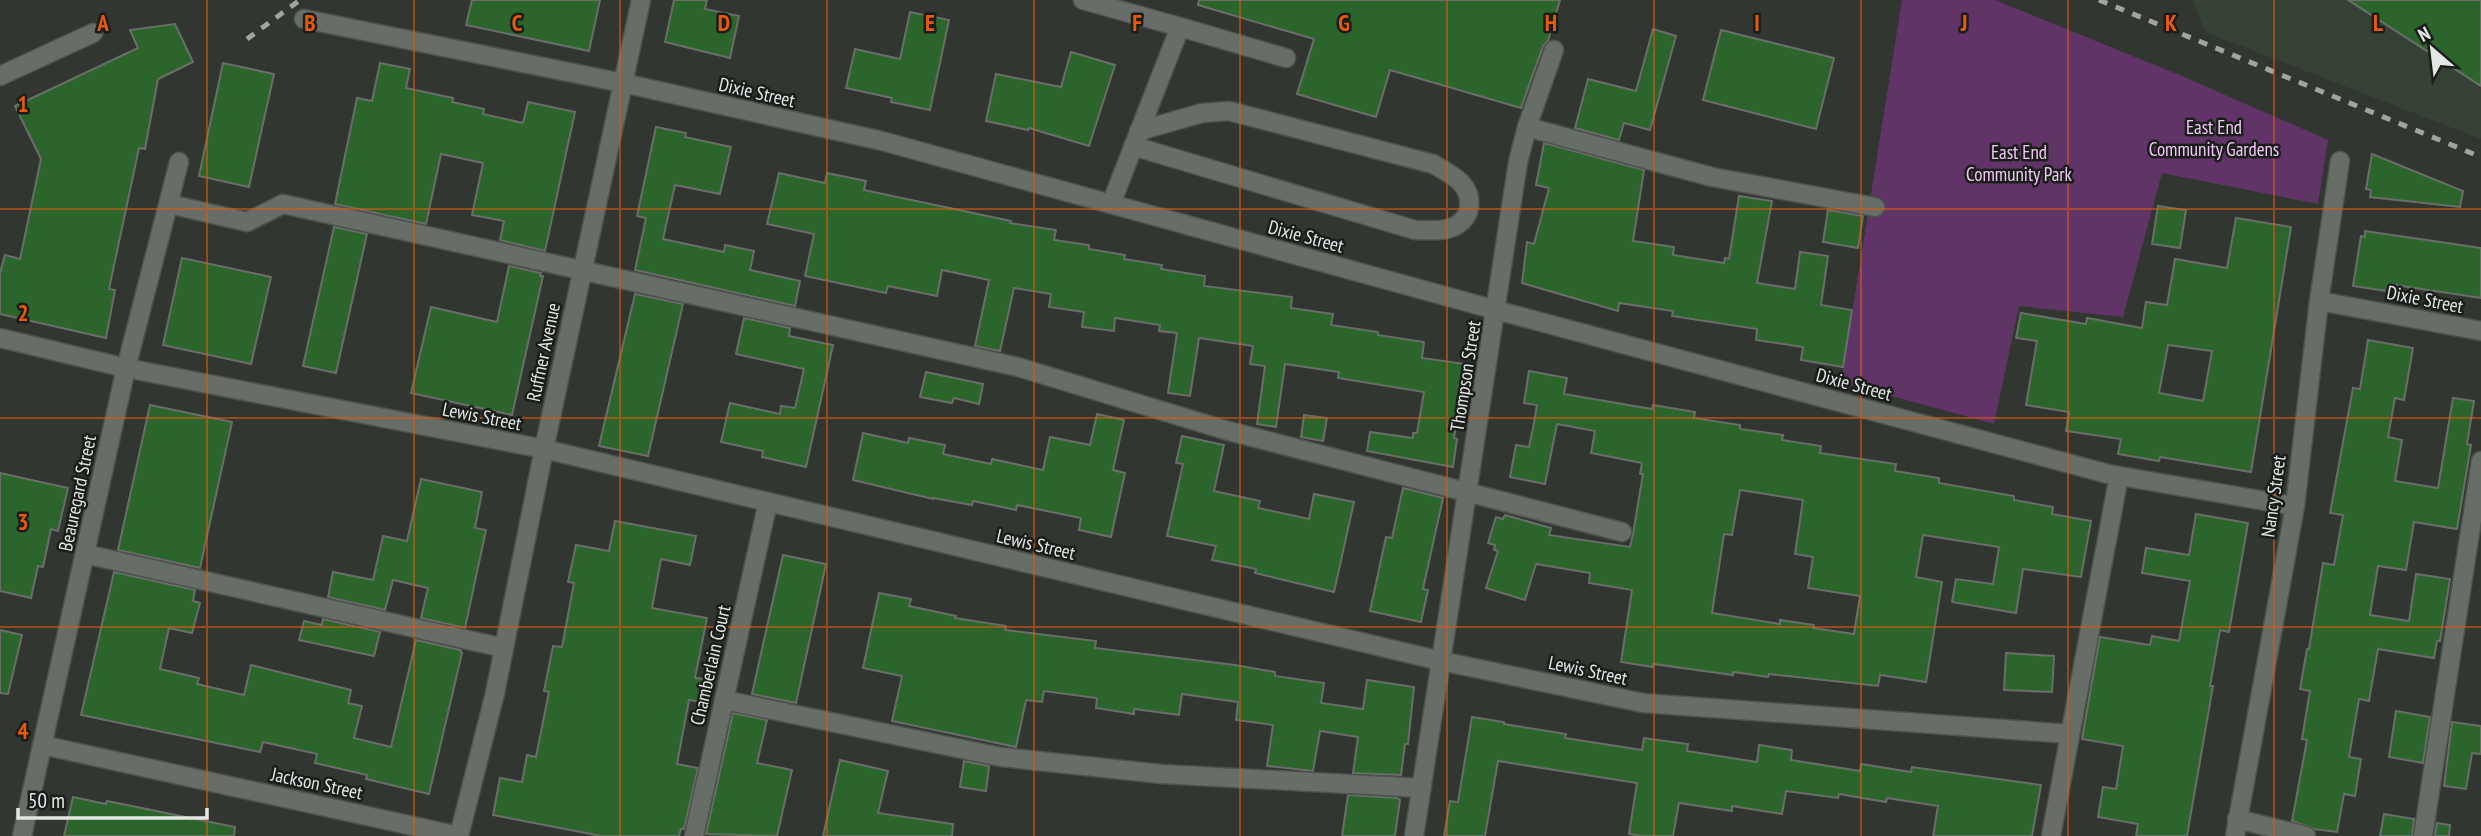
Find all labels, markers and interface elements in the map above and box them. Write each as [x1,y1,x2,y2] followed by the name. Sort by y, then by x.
[96,8,109,37] text: A
[304,8,316,37] text: B
[512,8,523,37] text: C
[718,8,730,37] text: D
[925,8,935,37] text: E
[1132,8,1142,37] text: F
[1338,8,1350,37] text: G
[1545,8,1557,37] text: H
[1754,8,1760,37] text: I
[1960,8,1967,37] text: J
[2165,8,2177,37] text: K
[2373,8,2383,37] text: L
[2397,14,2467,84] north arrow
[2414,21,2434,47] text: N
[717,72,798,113] street label: Dixie Street
[18,89,29,118] text: 1
[2149,115,2279,161] park label: East End Community Gardens
[1966,140,2073,186] park label: East End Community Park
[1266,214,1347,258] street label: Dixie Street
[2385,280,2466,318] street label: Dixie Street
[18,298,29,327] text: 2
[521,300,565,403] street label: Ruffner Avenue
[1444,318,1486,433] street label: Thompson Street
[1814,362,1895,406] street label: Dixie Street
[441,397,524,436] street label: Lewis Street
[53,432,101,553] street label: Beauregard Street
[2255,453,2291,539] street label: Nancy Street
[18,507,29,536] text: 3
[994,523,1078,565] street label: Lewis Street
[685,602,736,727] street label: Chamberlain Court
[1546,650,1630,690] street label: Lewis Street
[18,716,29,745] text: 4
[268,761,366,805] street label: Jackson Street
[18,776,206,820] scale bar
[28,787,65,814] text: 50 m

